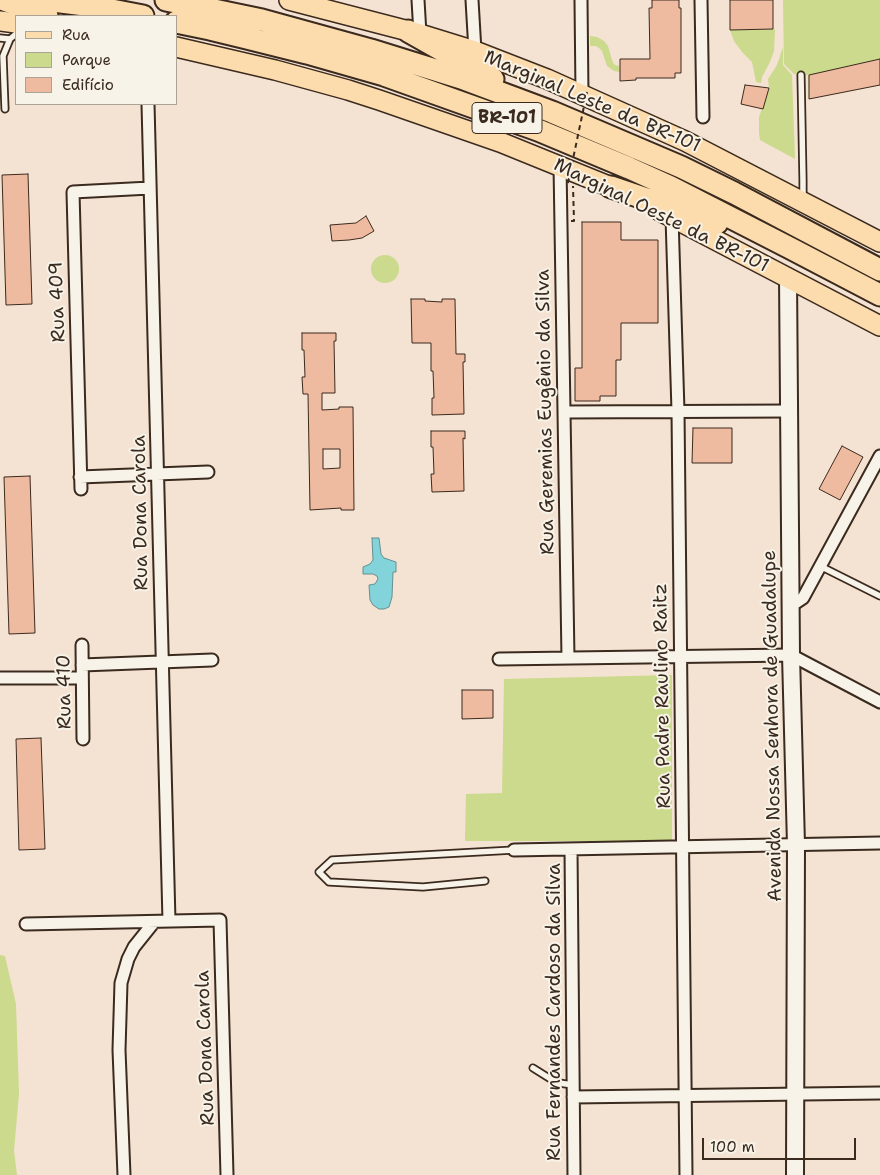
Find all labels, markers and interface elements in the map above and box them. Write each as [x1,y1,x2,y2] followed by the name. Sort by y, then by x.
[15,15,178,105] legend
[62,25,90,45] text: Rua
[480,46,704,158] street label: Marginal Leste da BR-101
[62,50,111,70] text: Parque
[62,75,114,95] text: Edifício
[472,102,542,134] road number: BR-101
[550,154,772,278] street label: Marginal Oeste da BR-101
[45,261,71,343] street label: Rua 409
[532,269,560,555] street label: Rua Geremias Eugênio da Silva
[128,435,154,591] street label: Rua Dona Carola
[759,550,787,902] street label: Avenida Nossa Senhora de Guadalupe
[650,583,676,809] street label: Rua Padre Raulino Raitz
[53,654,77,730] street label: Rua 410
[544,863,566,1161] street label: Rua Fernandes Cardoso da Silva
[192,970,220,1126] street label: Rua Dona Carola
[705,1128,859,1160] scale bar
[710,1137,755,1157] text: 100 m

